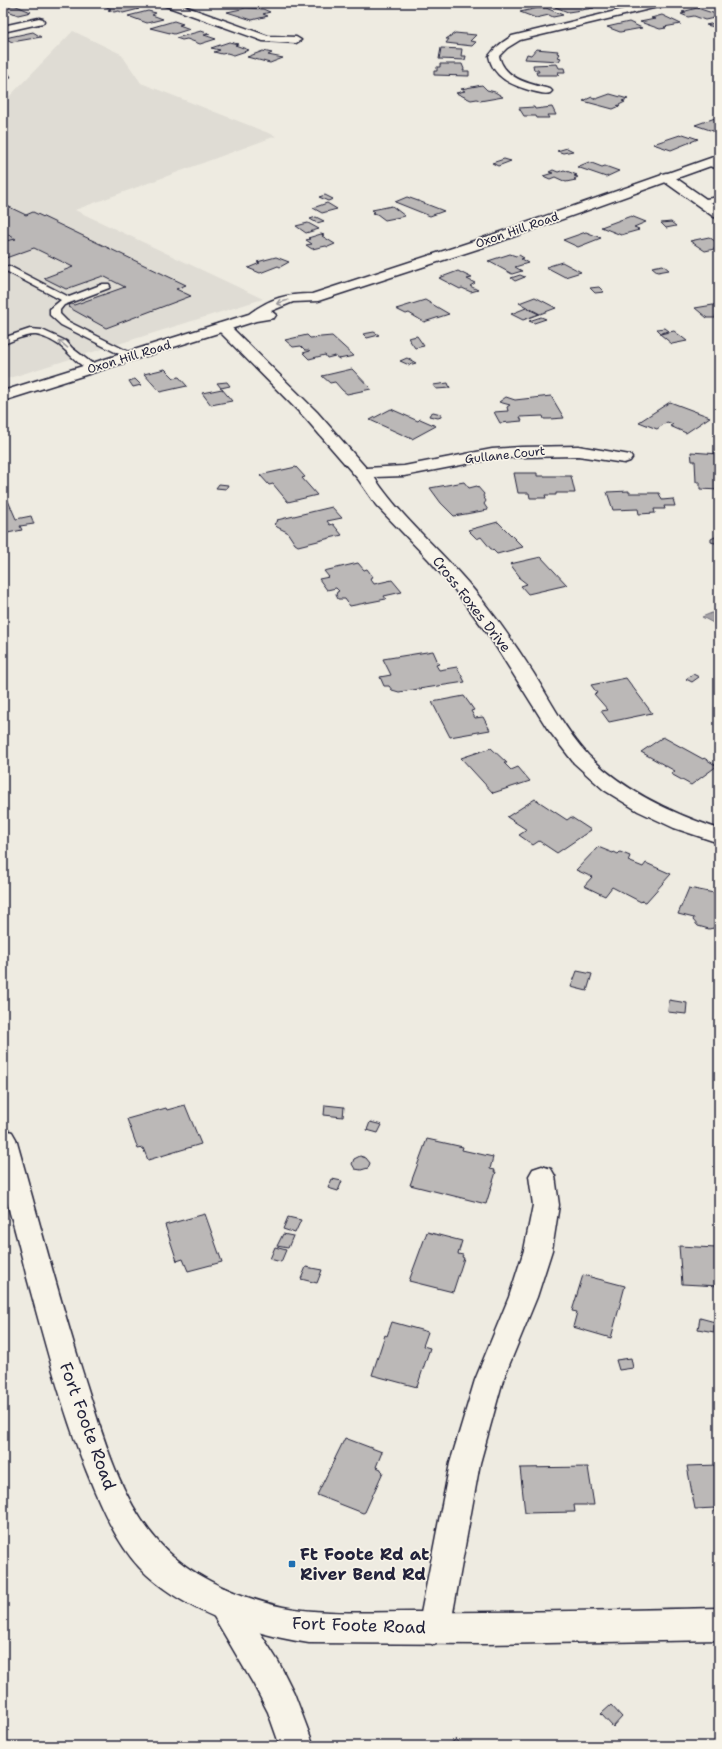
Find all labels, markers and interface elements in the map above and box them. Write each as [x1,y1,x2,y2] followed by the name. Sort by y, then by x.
[473,208,561,252] street label: Oxon Hill Road
[275,299,288,306] one-way arrow
[85,337,173,377] street label: Oxon Hill Road
[57,340,68,349] one-way arrow
[464,443,546,467] street label: Gullane Court
[429,552,515,656] street label: Cross Foxes Drive
[55,1359,121,1493] street label: Fort Foote Road
[300,1543,429,1585] place label: Ft Foote Rd at River Bend Rd
[287,1559,297,1569] marker: Ft Foote Rd at River Bend Rd
[292,1612,427,1638] street label: Fort Foote Road

